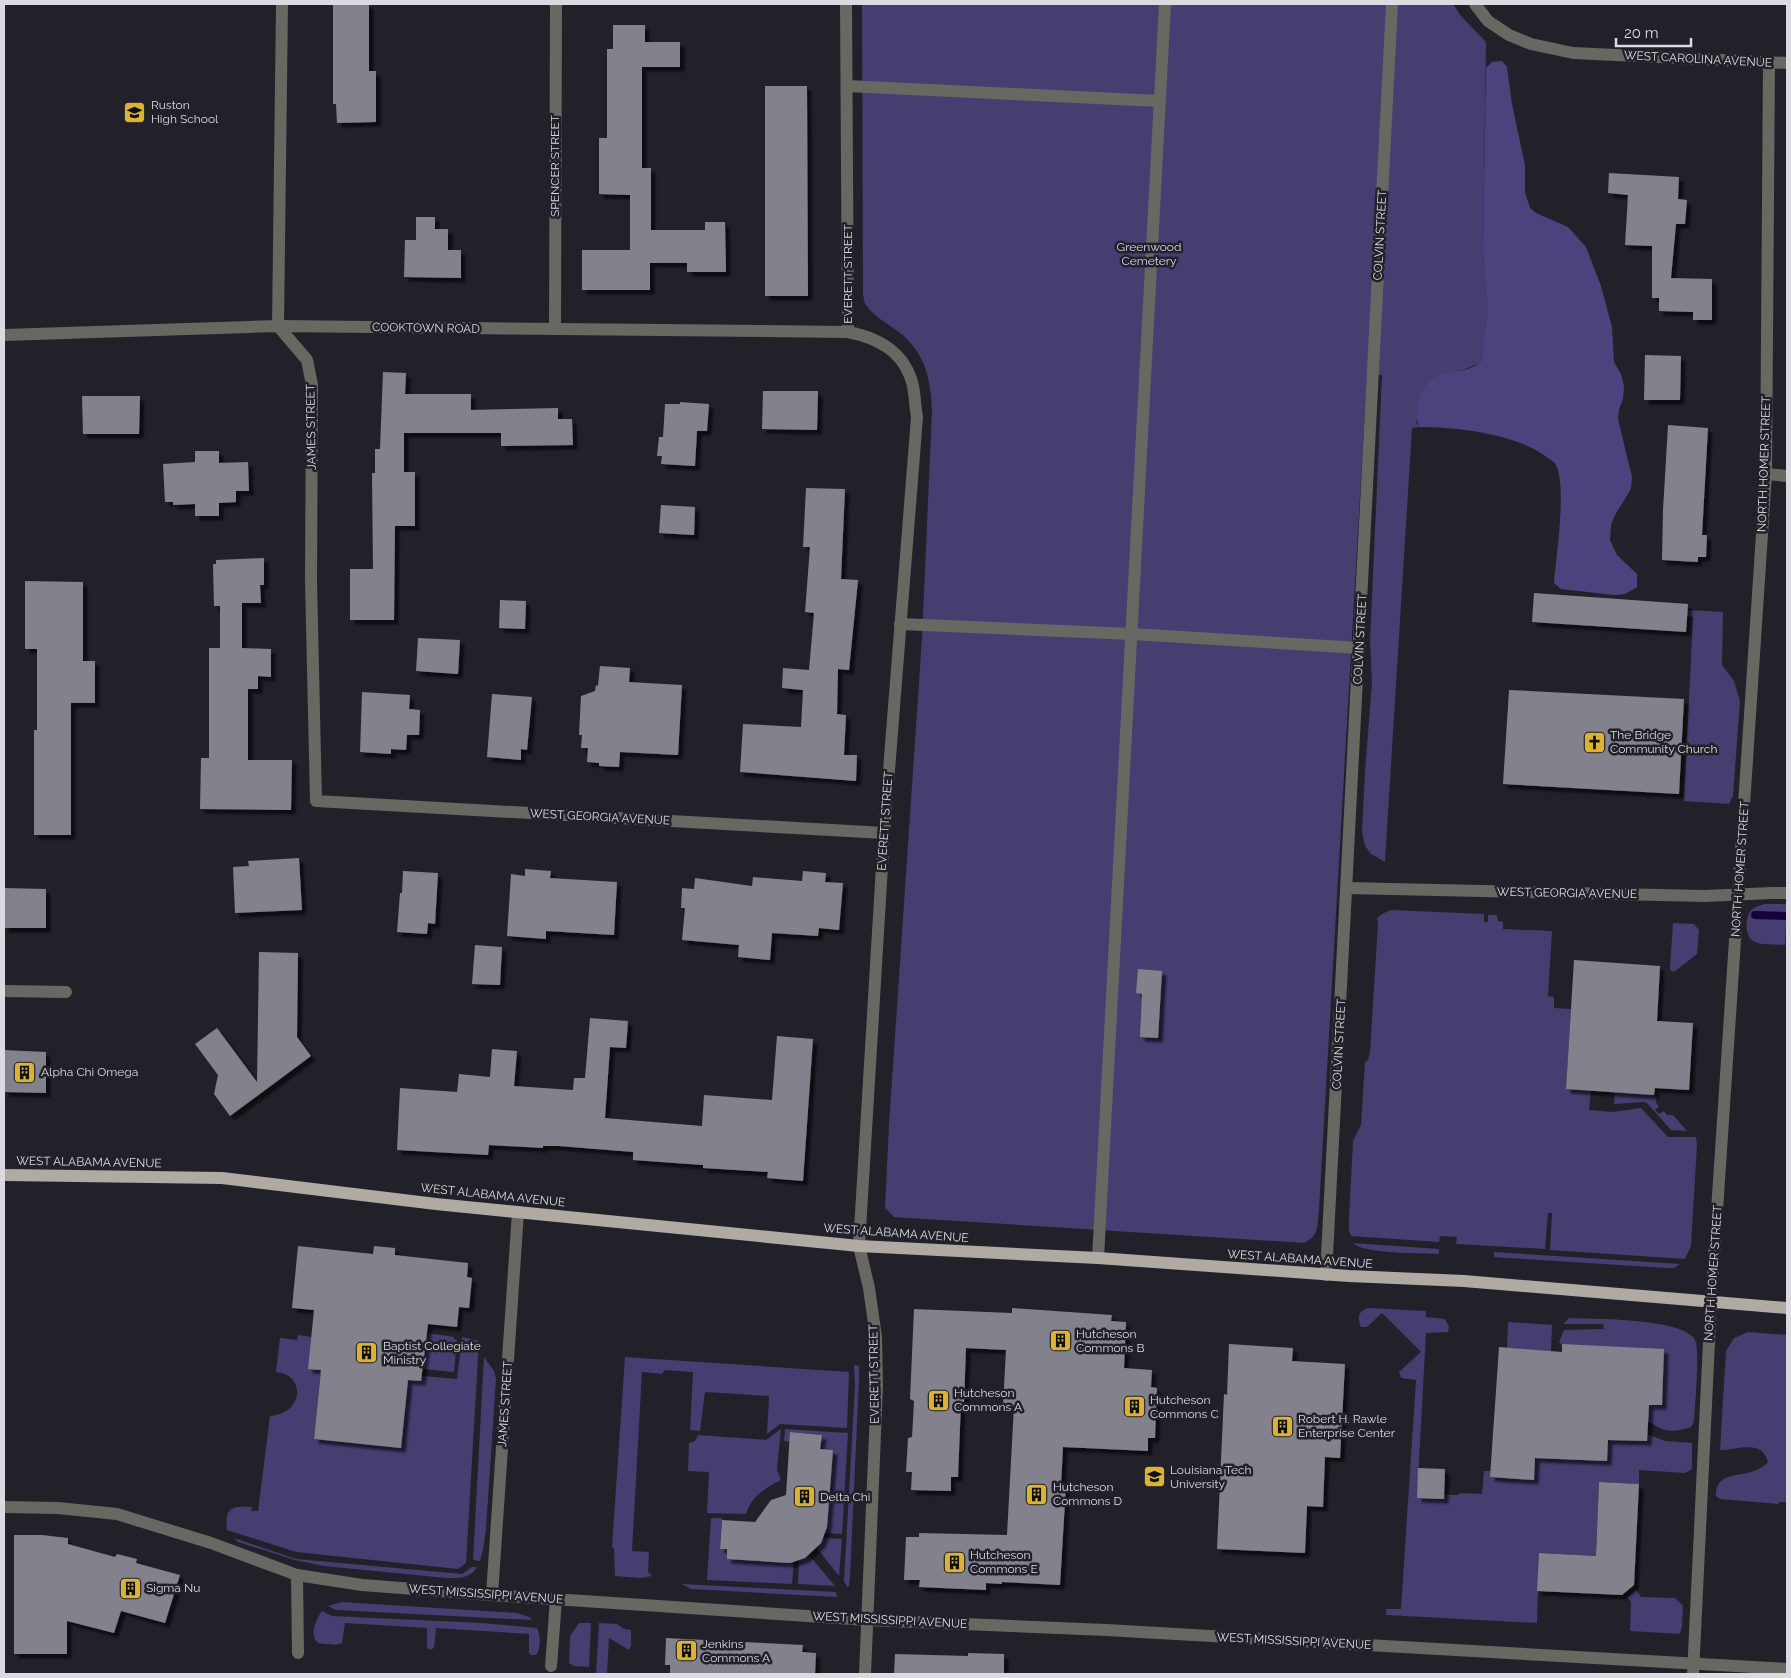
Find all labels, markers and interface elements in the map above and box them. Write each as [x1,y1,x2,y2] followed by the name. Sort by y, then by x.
[1616,15,1691,47] scale bar
[1624,24,1659,42] text: 20 m
[1624,48,1772,70] street label: WEST CAROLINA AVENUE
[151,98,219,126] place label: Ruston High School
[123,100,147,124] school or university icon: Ruston High School
[548,114,562,217] street label: SPENCER STREET
[1371,189,1389,281] street label: COLVIN STREET
[841,224,855,324] street label: EVERETT STREET
[1117,240,1181,268] park label: Greenwood Cemetery
[372,320,480,336] street label: COOKTOWN ROAD
[303,383,319,470] street label: JAMES STREET
[1755,395,1773,532] street label: NORTH HOMER STREET
[1351,593,1369,685] street label: COLVIN STREET
[1610,728,1717,756] place label: The Bridge Community Church
[1582,730,1606,754] church icon: The Bridge Community Church
[875,770,896,871] street label: EVERETT STREET
[1728,800,1752,937] street label: NORTH HOMER STREET
[530,806,670,828] street label: WEST GEORGIA AVENUE
[1497,885,1637,901] street label: WEST GEORGIA AVENUE
[1330,998,1348,1090] street label: COLVIN STREET
[13,1060,37,1084] building icon: Alpha Chi Omega
[41,1065,138,1079] place label: Alpha Chi Omega
[16,1154,162,1170] street label: WEST ALABAMA AVENUE
[420,1180,566,1210] street label: WEST ALABAMA AVENUE
[1701,1204,1725,1341] street label: NORTH HOMER STREET
[823,1221,969,1245] street label: WEST ALABAMA AVENUE
[1227,1247,1373,1271] street label: WEST ALABAMA AVENUE
[866,1323,882,1424] street label: EVERETT STREET
[1076,1327,1144,1355] place label: Hutcheson Commons B
[1048,1329,1072,1353] building icon: Hutcheson Commons B
[383,1339,481,1367] place label: Baptist Collegiate Ministry
[355,1341,379,1365] building icon: Baptist Collegiate Ministry
[495,1360,515,1447] street label: JAMES STREET
[954,1386,1022,1414] place label: Hutcheson Commons A
[926,1388,950,1412] building icon: Hutcheson Commons A
[1150,1393,1219,1421] place label: Hutcheson Commons C
[1122,1395,1146,1419] building icon: Hutcheson Commons C
[1298,1412,1396,1440] place label: Robert H. Rawle Enterprise Center
[1270,1414,1294,1438] building icon: Robert H. Rawle Enterprise Center
[1170,1463,1252,1491] place label: Louisiana Tech University
[1142,1465,1166,1489] school or university icon: Louisiana Tech University
[1053,1480,1122,1508] place label: Hutcheson Commons D
[1025,1482,1049,1506] building icon: Hutcheson Commons D
[792,1485,816,1509] building icon: Delta Chi
[820,1490,870,1504] place label: Delta Chi
[970,1548,1038,1576] place label: Hutcheson Commons E
[942,1550,966,1574] building icon: Hutcheson Commons E
[118,1576,142,1600] building icon: Sigma Nu
[146,1581,200,1595] place label: Sigma Nu
[408,1582,564,1606] street label: WEST MISSISSIPPI AVENUE
[812,1609,968,1631] street label: WEST MISSISSIPPI AVENUE
[1216,1630,1372,1652] street label: WEST MISSISSIPPI AVENUE
[702,1637,770,1665] place label: Jenkins Commons A
[674,1639,698,1663] building icon: Jenkins Commons A

